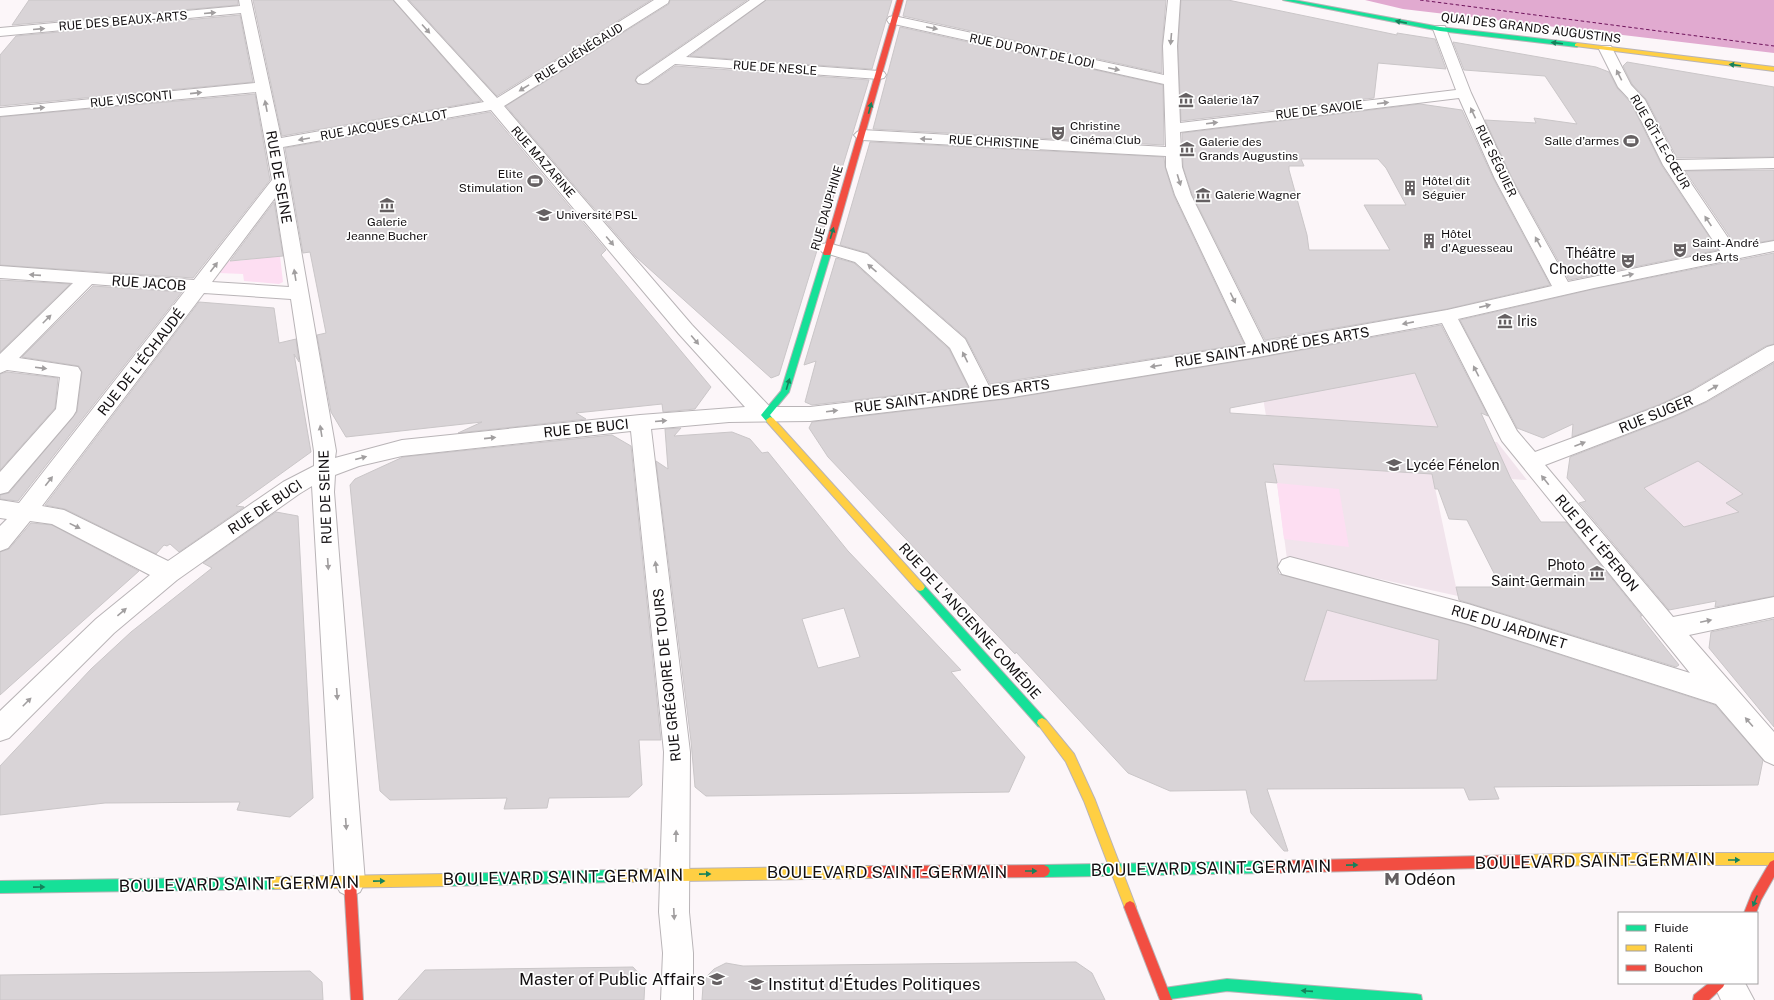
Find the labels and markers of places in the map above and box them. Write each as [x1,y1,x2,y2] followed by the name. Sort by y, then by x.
[1177,91,1195,109] museum icon: Galerie 1à7
[1198,93,1259,107] place label: Galerie 1à7
[1070,119,1141,147] place label: Christine Cinéma Club
[1049,124,1067,142] theatre icon: Christine Cinéma Club
[1622,132,1640,150] sports icon: Salle d'armes
[1544,134,1619,148] place label: Salle d'armes
[1199,135,1298,163] place label: Galerie des Grands Augustins
[1178,140,1196,158] museum icon: Galerie des Grands Augustins
[459,167,523,195] place label: Elite Stimulation
[526,172,544,190] sports icon: Elite Stimulation
[1422,174,1471,202] place label: Hôtel dit Séguier
[1401,179,1419,197] building icon: Hôtel dit Séguier
[1194,186,1212,204] museum icon: Galerie Wagner
[1215,188,1301,202] place label: Galerie Wagner
[378,196,396,214] museum icon: Galerie Jeanne Bucher
[535,206,553,224] school or university icon: Université PSL
[556,208,638,222] place label: Université PSL
[346,215,428,243] place label: Galerie Jeanne Bucher
[1441,227,1513,255] place label: Hôtel d'Aguesseau
[1420,232,1438,250] building icon: Hôtel d'Aguesseau
[1692,236,1759,264] place label: Saint-André des Arts
[1671,241,1689,259] theatre icon: Saint-André des Arts
[1549,245,1616,277] place label: Théâtre Chochotte
[1619,252,1637,270] theatre icon: Théâtre Chochotte
[1496,312,1514,330] museum icon: Iris
[1517,313,1537,329] place label: Iris
[1385,456,1403,474] school or university icon: Lycée Fénelon
[1406,457,1500,473] place label: Lycée Fénelon
[1491,557,1585,589] place label: Photo Saint-Germain
[1588,564,1606,582] museum icon: Photo Saint-Germain
[1404,869,1456,889] place label: Odéon
[1383,870,1401,888] metro station icon: Odéon
[519,969,705,989] place label: Master of Public Affairs
[708,970,726,988] school or university icon: Master of Public Affairs
[768,974,980,994] place label: Institut d'Études Politiques
[747,975,765,993] school or university icon: Institut d'Études Politiques

